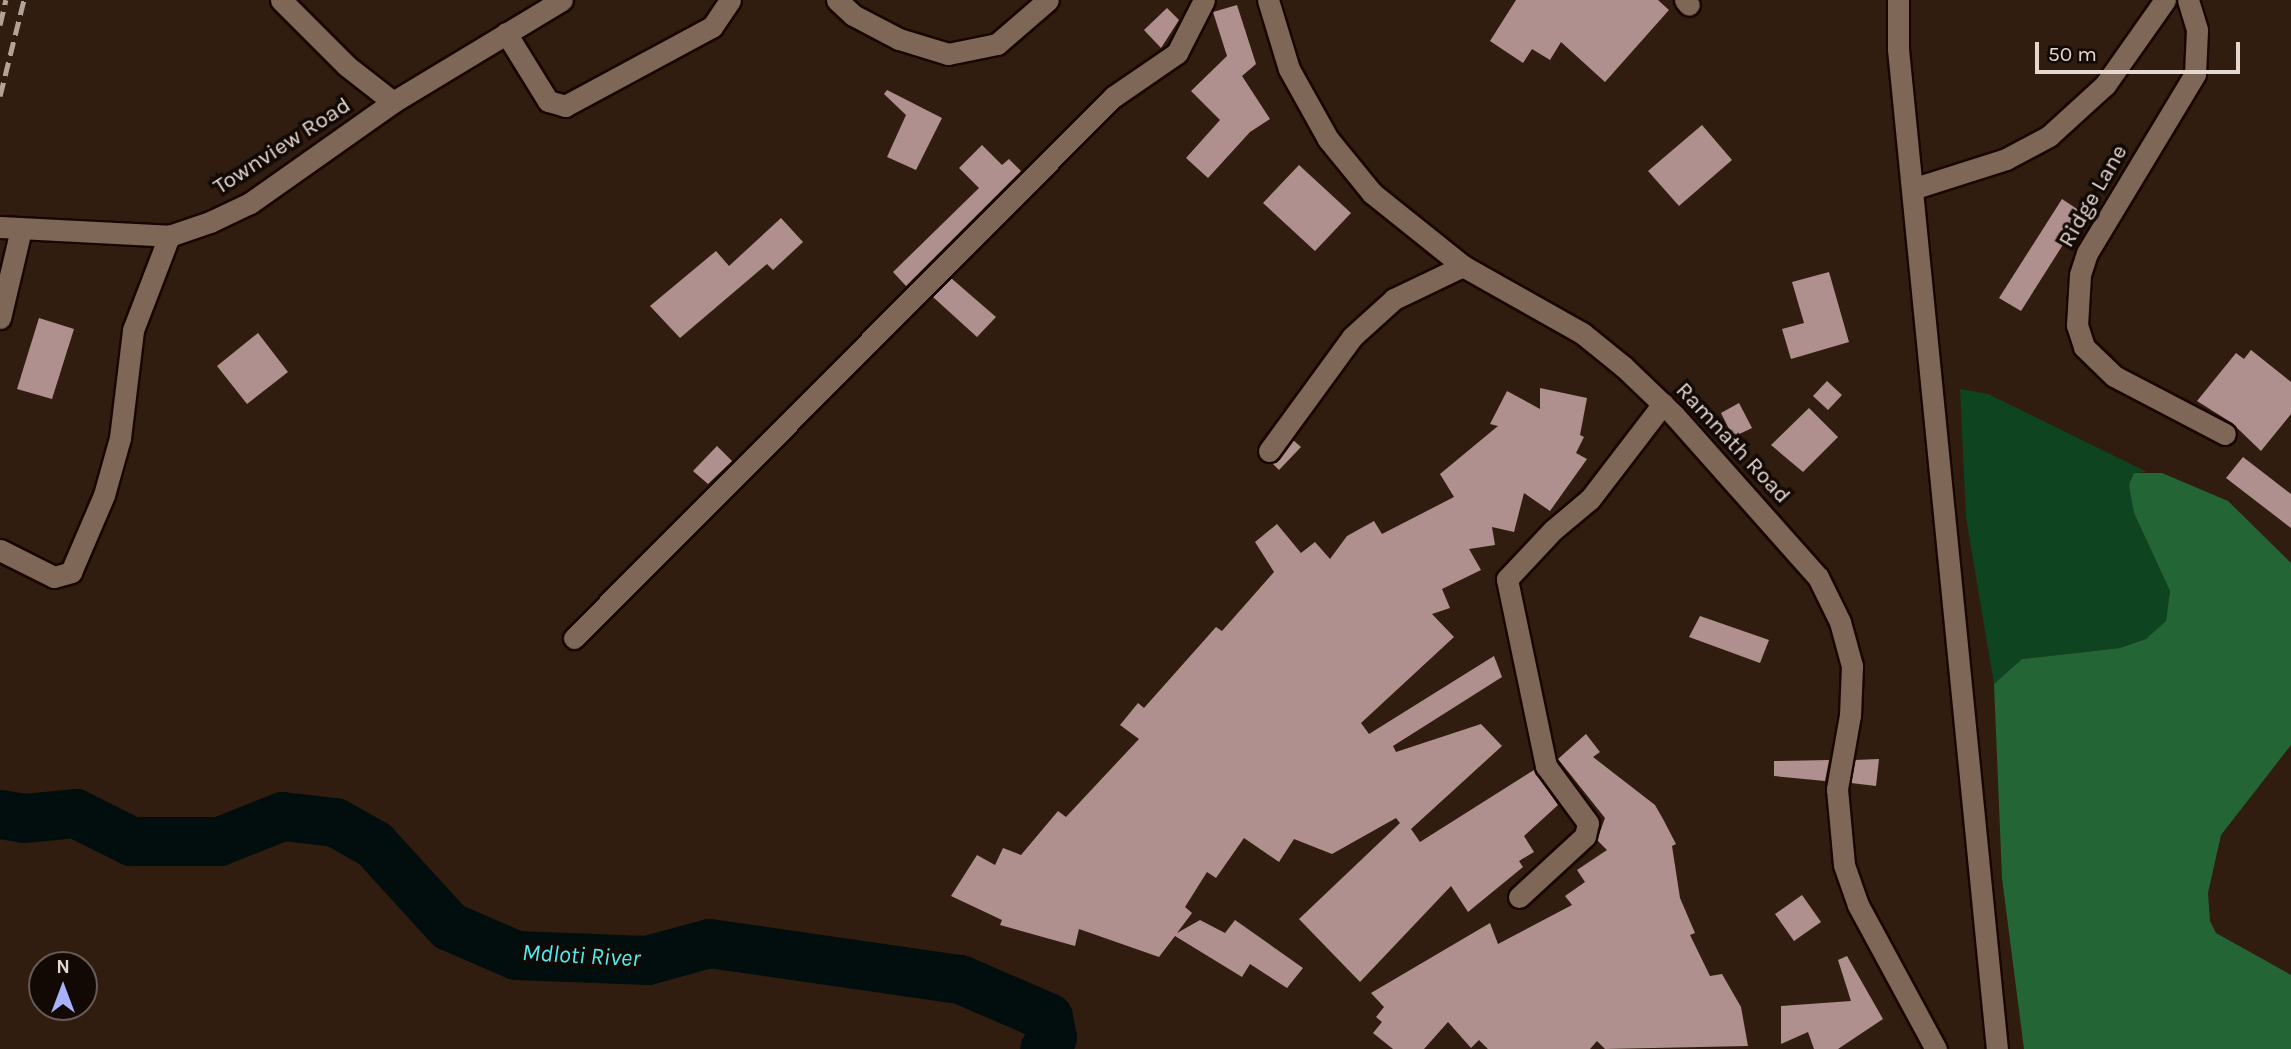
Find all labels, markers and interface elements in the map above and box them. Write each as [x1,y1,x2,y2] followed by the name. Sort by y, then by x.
[2039,28,2244,72] scale bar
[2048,42,2097,66] text: 50 m
[208,91,356,201] street label: Townview Road
[2053,140,2133,252] street label: Ridge Lane
[1670,377,1796,509] street label: Ramnath Road
[521,939,641,973] water label: Mdloti River
[28,951,98,1021] north arrow
[56,956,70,978] text: N

